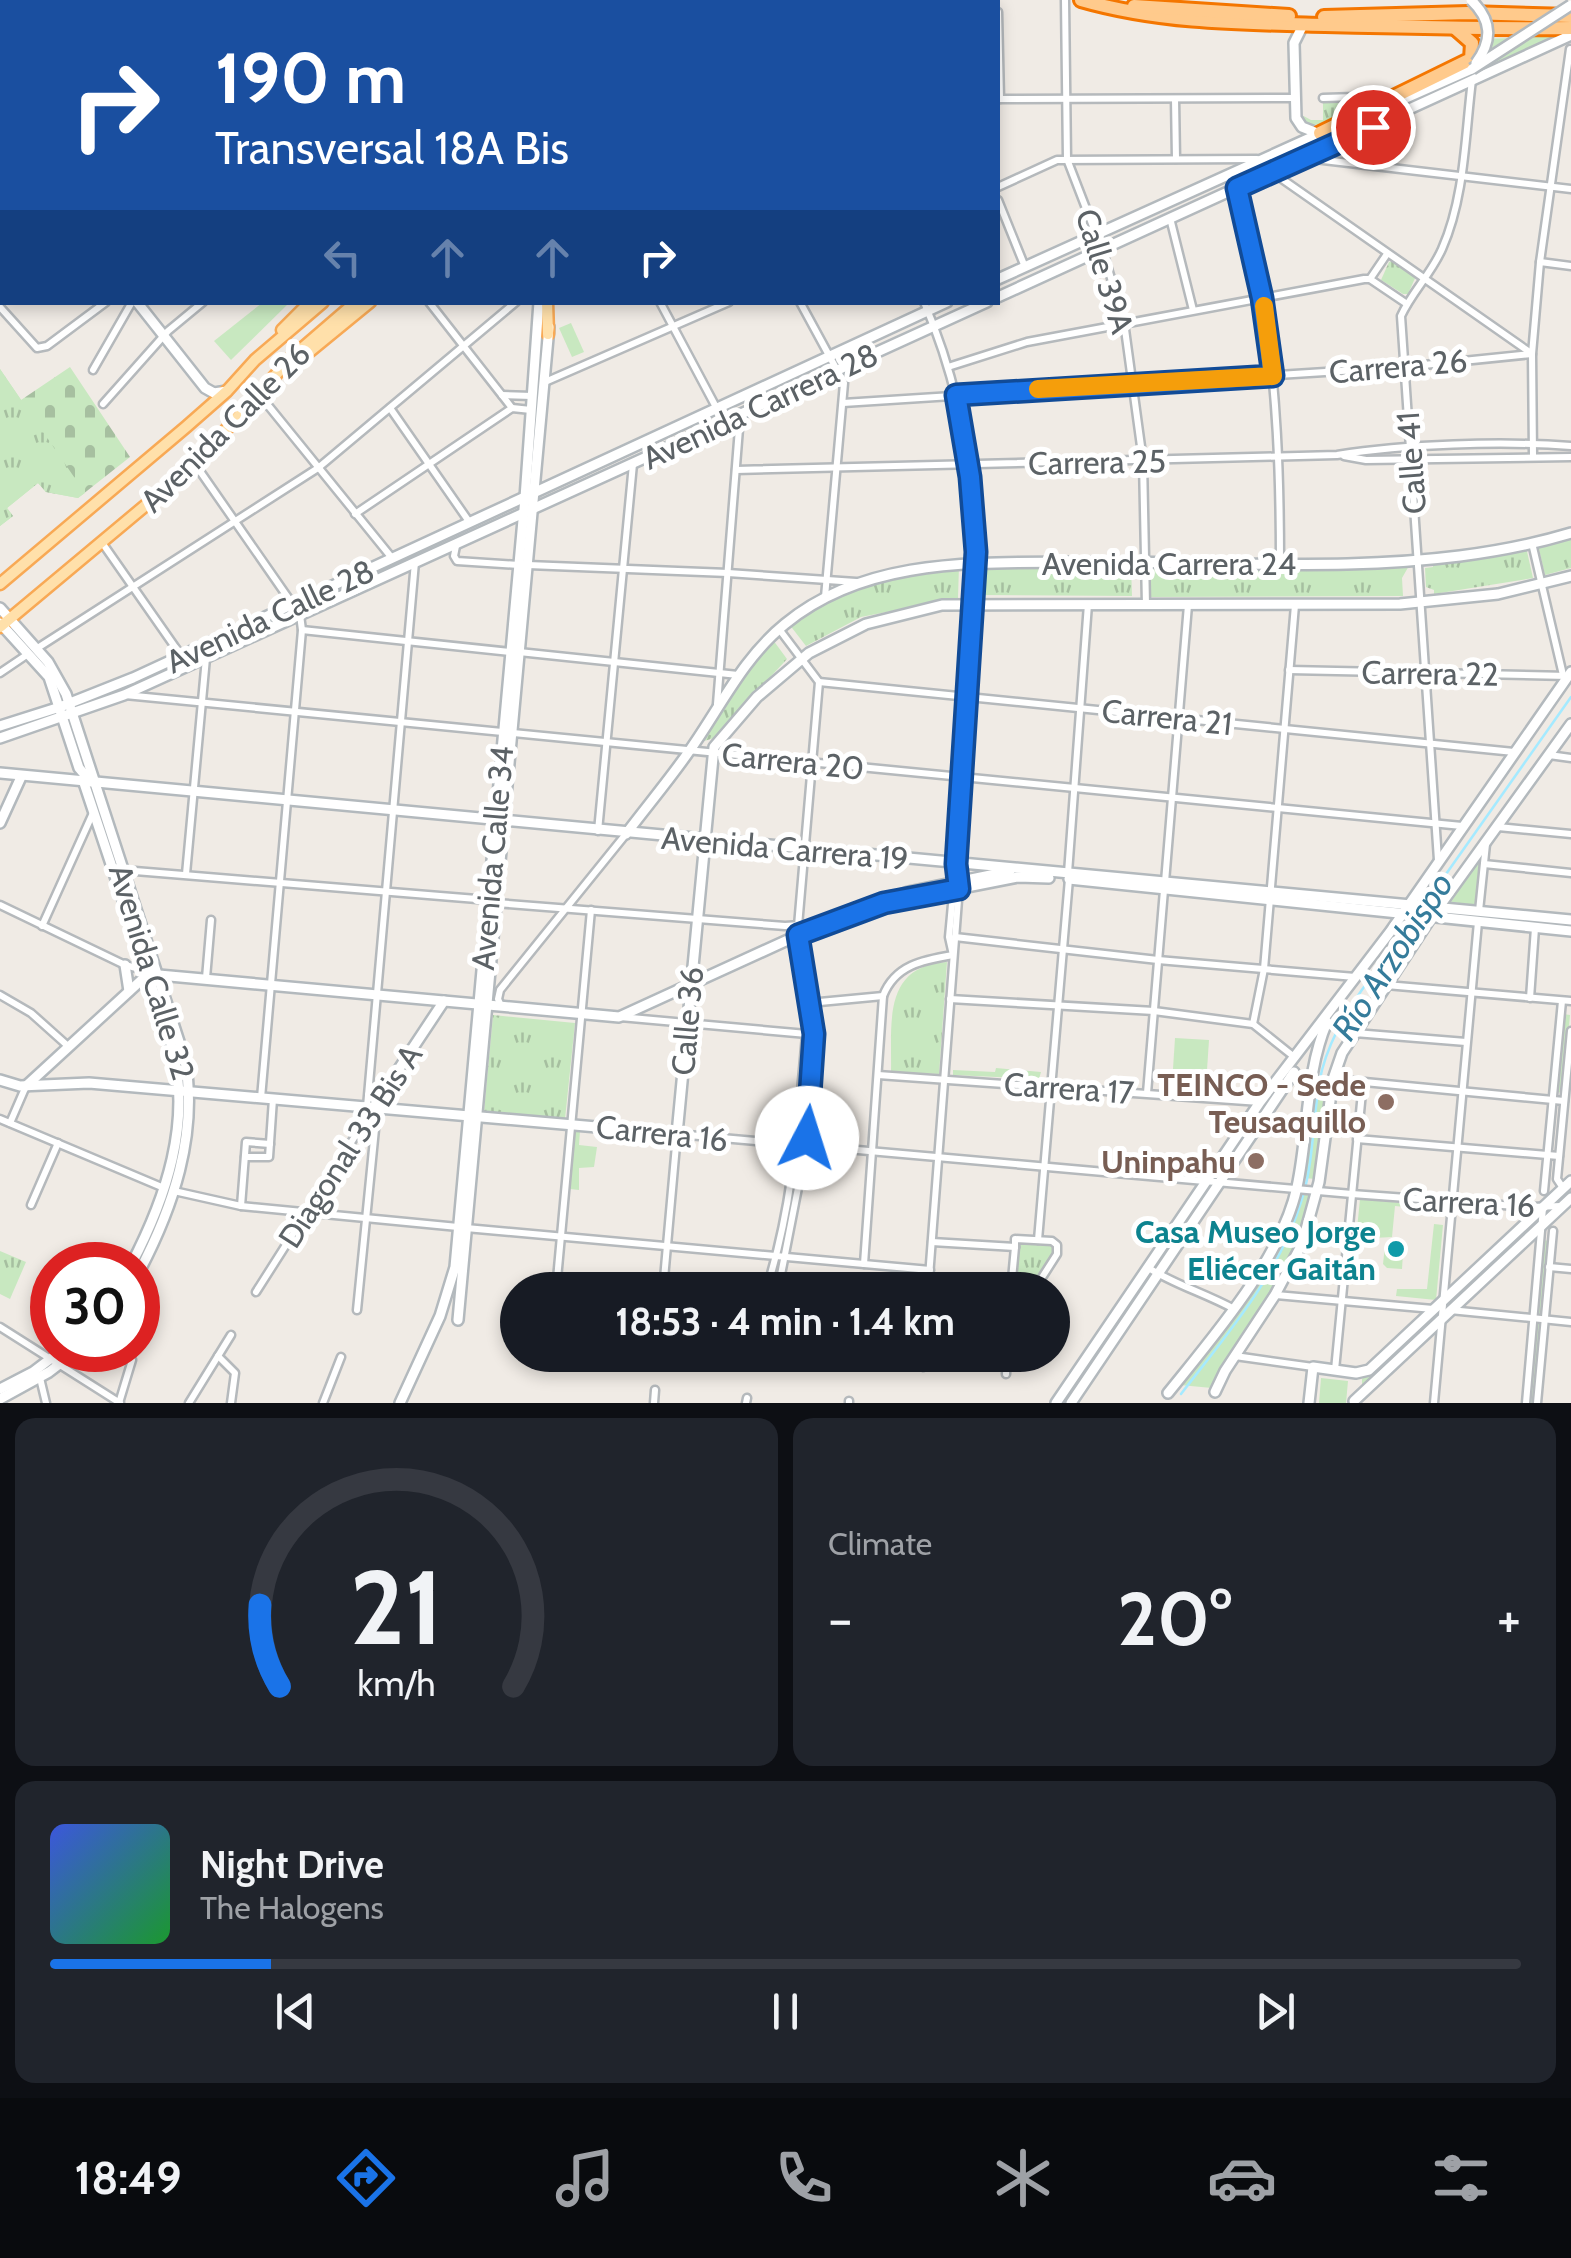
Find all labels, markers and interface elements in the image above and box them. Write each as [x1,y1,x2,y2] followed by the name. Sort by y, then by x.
[215,35,406,121] text: 190 m
[50,40,180,170] icon: right
[1331,85,1416,170] pin
[1346,100,1401,155] icon: arrive
[215,121,569,175] text: Transversal 18A Bis
[1068,204,1142,338] street label: Calle 39A
[315,230,370,285] icon: left
[420,230,475,285] icon: ahead
[525,230,580,285] icon: ahead
[630,230,685,285] icon: right
[132,334,318,520] street label: Avenida Calle 26
[636,334,884,478] street label: Avenida Carrera 28
[1327,341,1469,391] street label: Carrera 26
[1388,410,1434,516] street label: Calle 41
[1028,441,1166,483] street label: Carrera 25
[1042,544,1296,583] street label: Avenida Carrera 24
[160,551,380,681] street label: Avenida Calle 28
[1361,652,1499,694] street label: Carrera 22
[1100,691,1234,743] street label: Carrera 21
[720,734,866,788] street label: Carrera 20
[463,744,521,972] street label: Avenida Calle 34
[660,818,910,878] street label: Avenida Carrera 19
[101,860,203,1084] street label: Avenida Calle 32
[1322,864,1462,1048] water label: Río Arzobispo
[663,965,711,1077] street label: Calle 36
[270,1037,430,1255] street label: Diagonal 33 Bis A
[1003,1064,1135,1112] street label: Carrera 17
[1157,1065,1366,1141] place label: TEINCO - Sede Teusaquillo
[755,1086,859,1190] position arrow
[1375,1091,1397,1113] marker: TEINCO - Sede Teusaquillo
[594,1107,730,1159] street label: Carrera 16
[1101,1142,1236,1181] place label: Uninpahu
[1245,1150,1267,1172] marker: Uninpahu
[1402,1179,1536,1225] street label: Carrera 16
[1135,1212,1376,1288] place label: Casa Museo Jorge Eliécer Gaitán
[1385,1238,1407,1260] marker: Casa Museo Jorge Eliécer Gaitán
[30,1242,160,1372] speed limit sign: 30
[615,1298,955,1345] text: 18:53 · 4 min · 1.4 km
[828,1524,932,1563] text: Climate
[350,1544,443,1670] text: 21
[1117,1573,1232,1664] text: 20°
[828,1585,852,1652] text: −
[1497,1585,1521,1652] text: +
[357,1662,436,1705] text: km/h
[200,1841,384,1888] text: Night Drive
[200,1888,384,1927] text: The Halogens
[268,1984,323,2039] icon: previous
[758,1984,813,2039] icon: pause
[1248,1984,1303,2039] icon: next
[331,2143,401,2213] icon: directions
[550,2143,620,2213] icon: music
[769,2143,839,2213] icon: phone
[988,2143,1058,2213] icon: climate
[1207,2143,1277,2213] icon: car
[1426,2143,1496,2213] icon: filters
[75,2151,182,2205] text: 18:49

